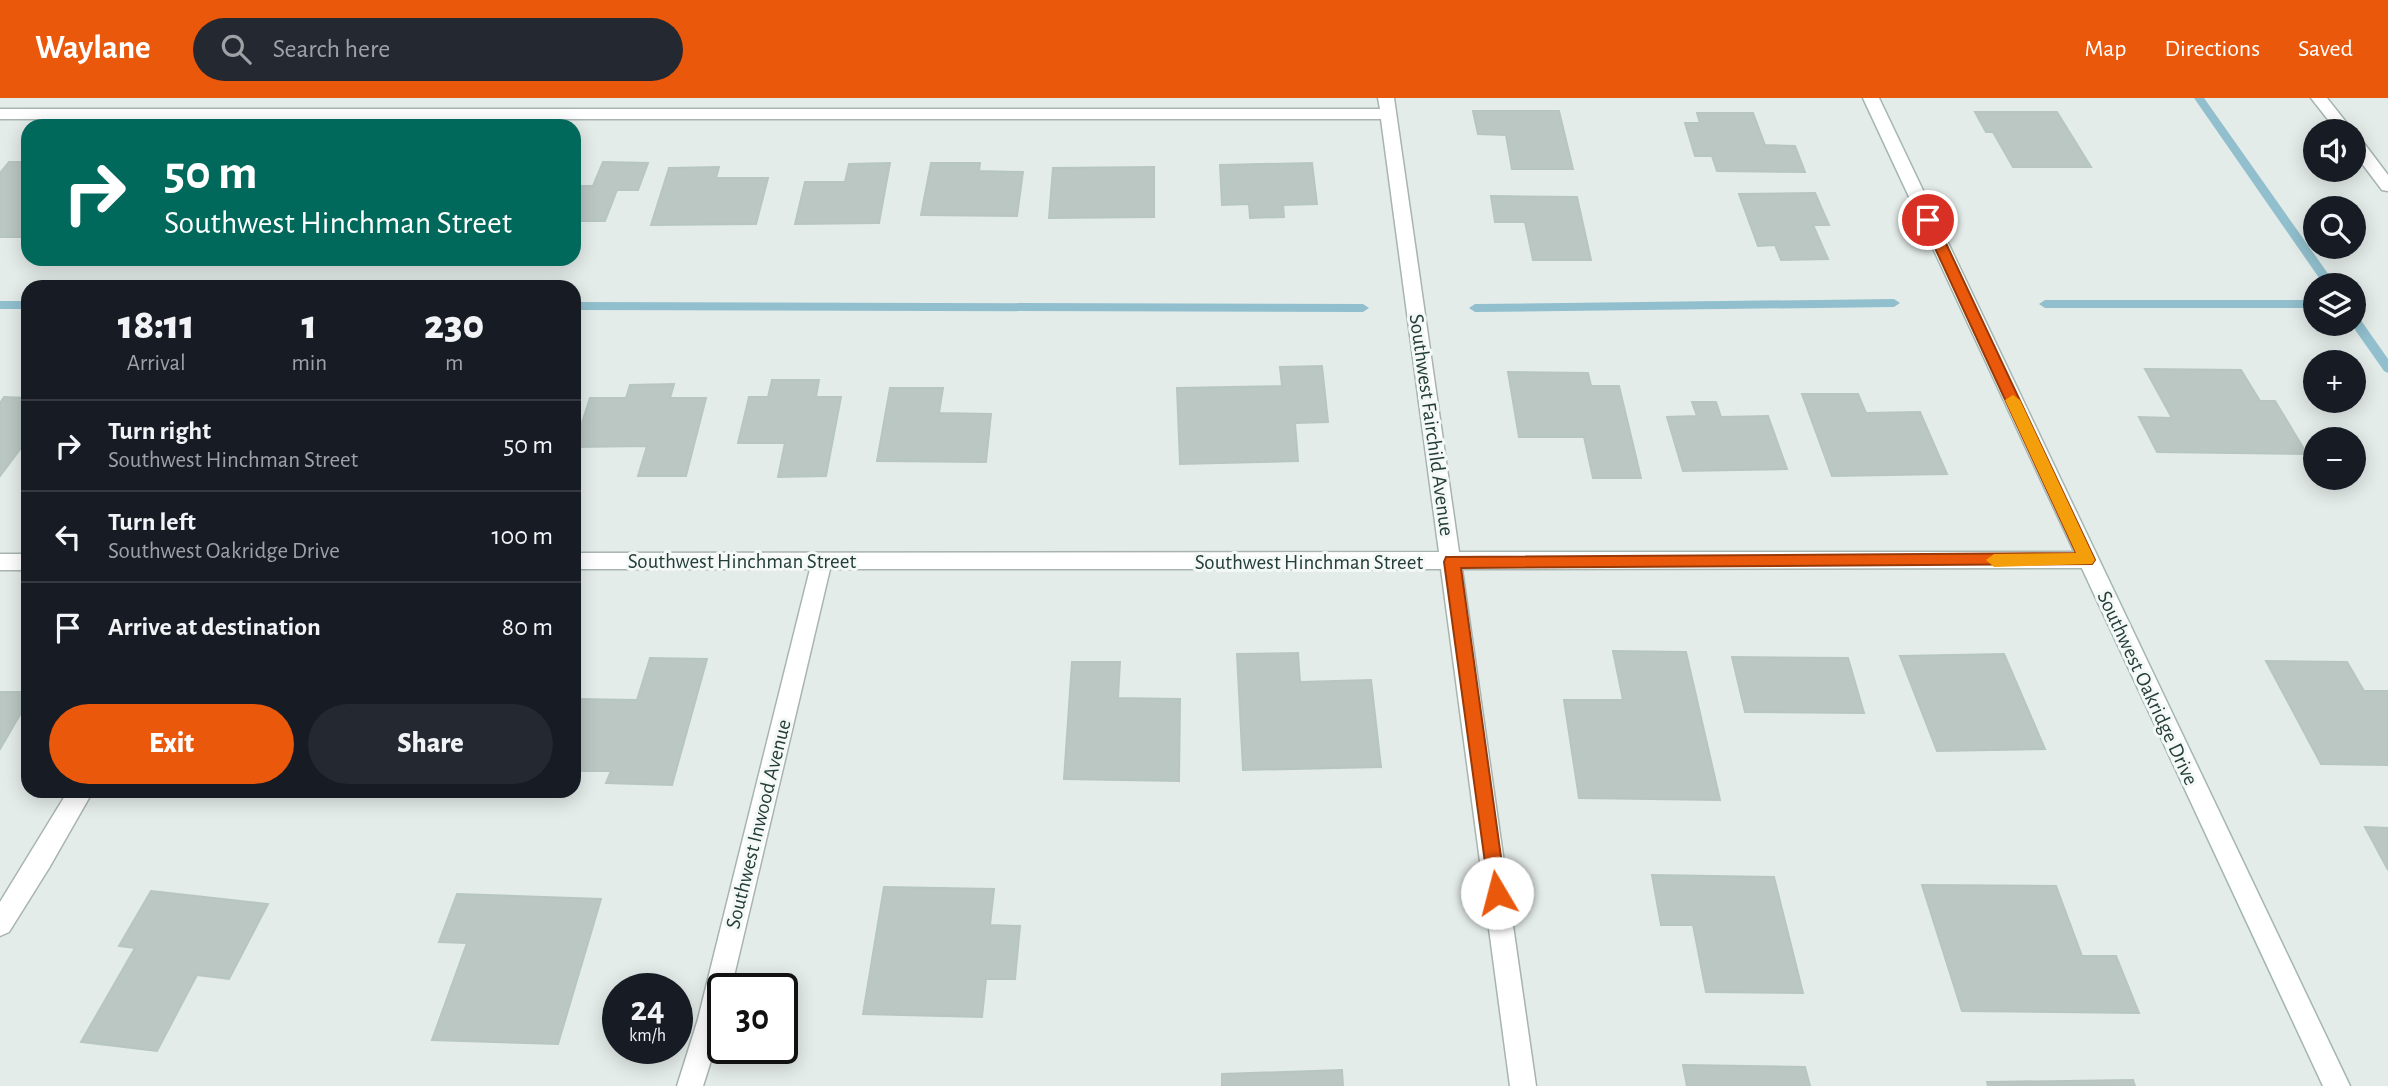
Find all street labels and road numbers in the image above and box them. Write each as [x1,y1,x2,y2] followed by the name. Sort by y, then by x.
[1406,313,1457,537] street label: Southwest Fairchild Avenue
[628,551,856,572] street label: Southwest Hinchman Street
[1195,552,1423,573] street label: Southwest Hinchman Street
[2093,588,2202,789] street label: Southwest Oakridge Drive
[722,717,795,931] street label: Southwest Inwood Avenue

